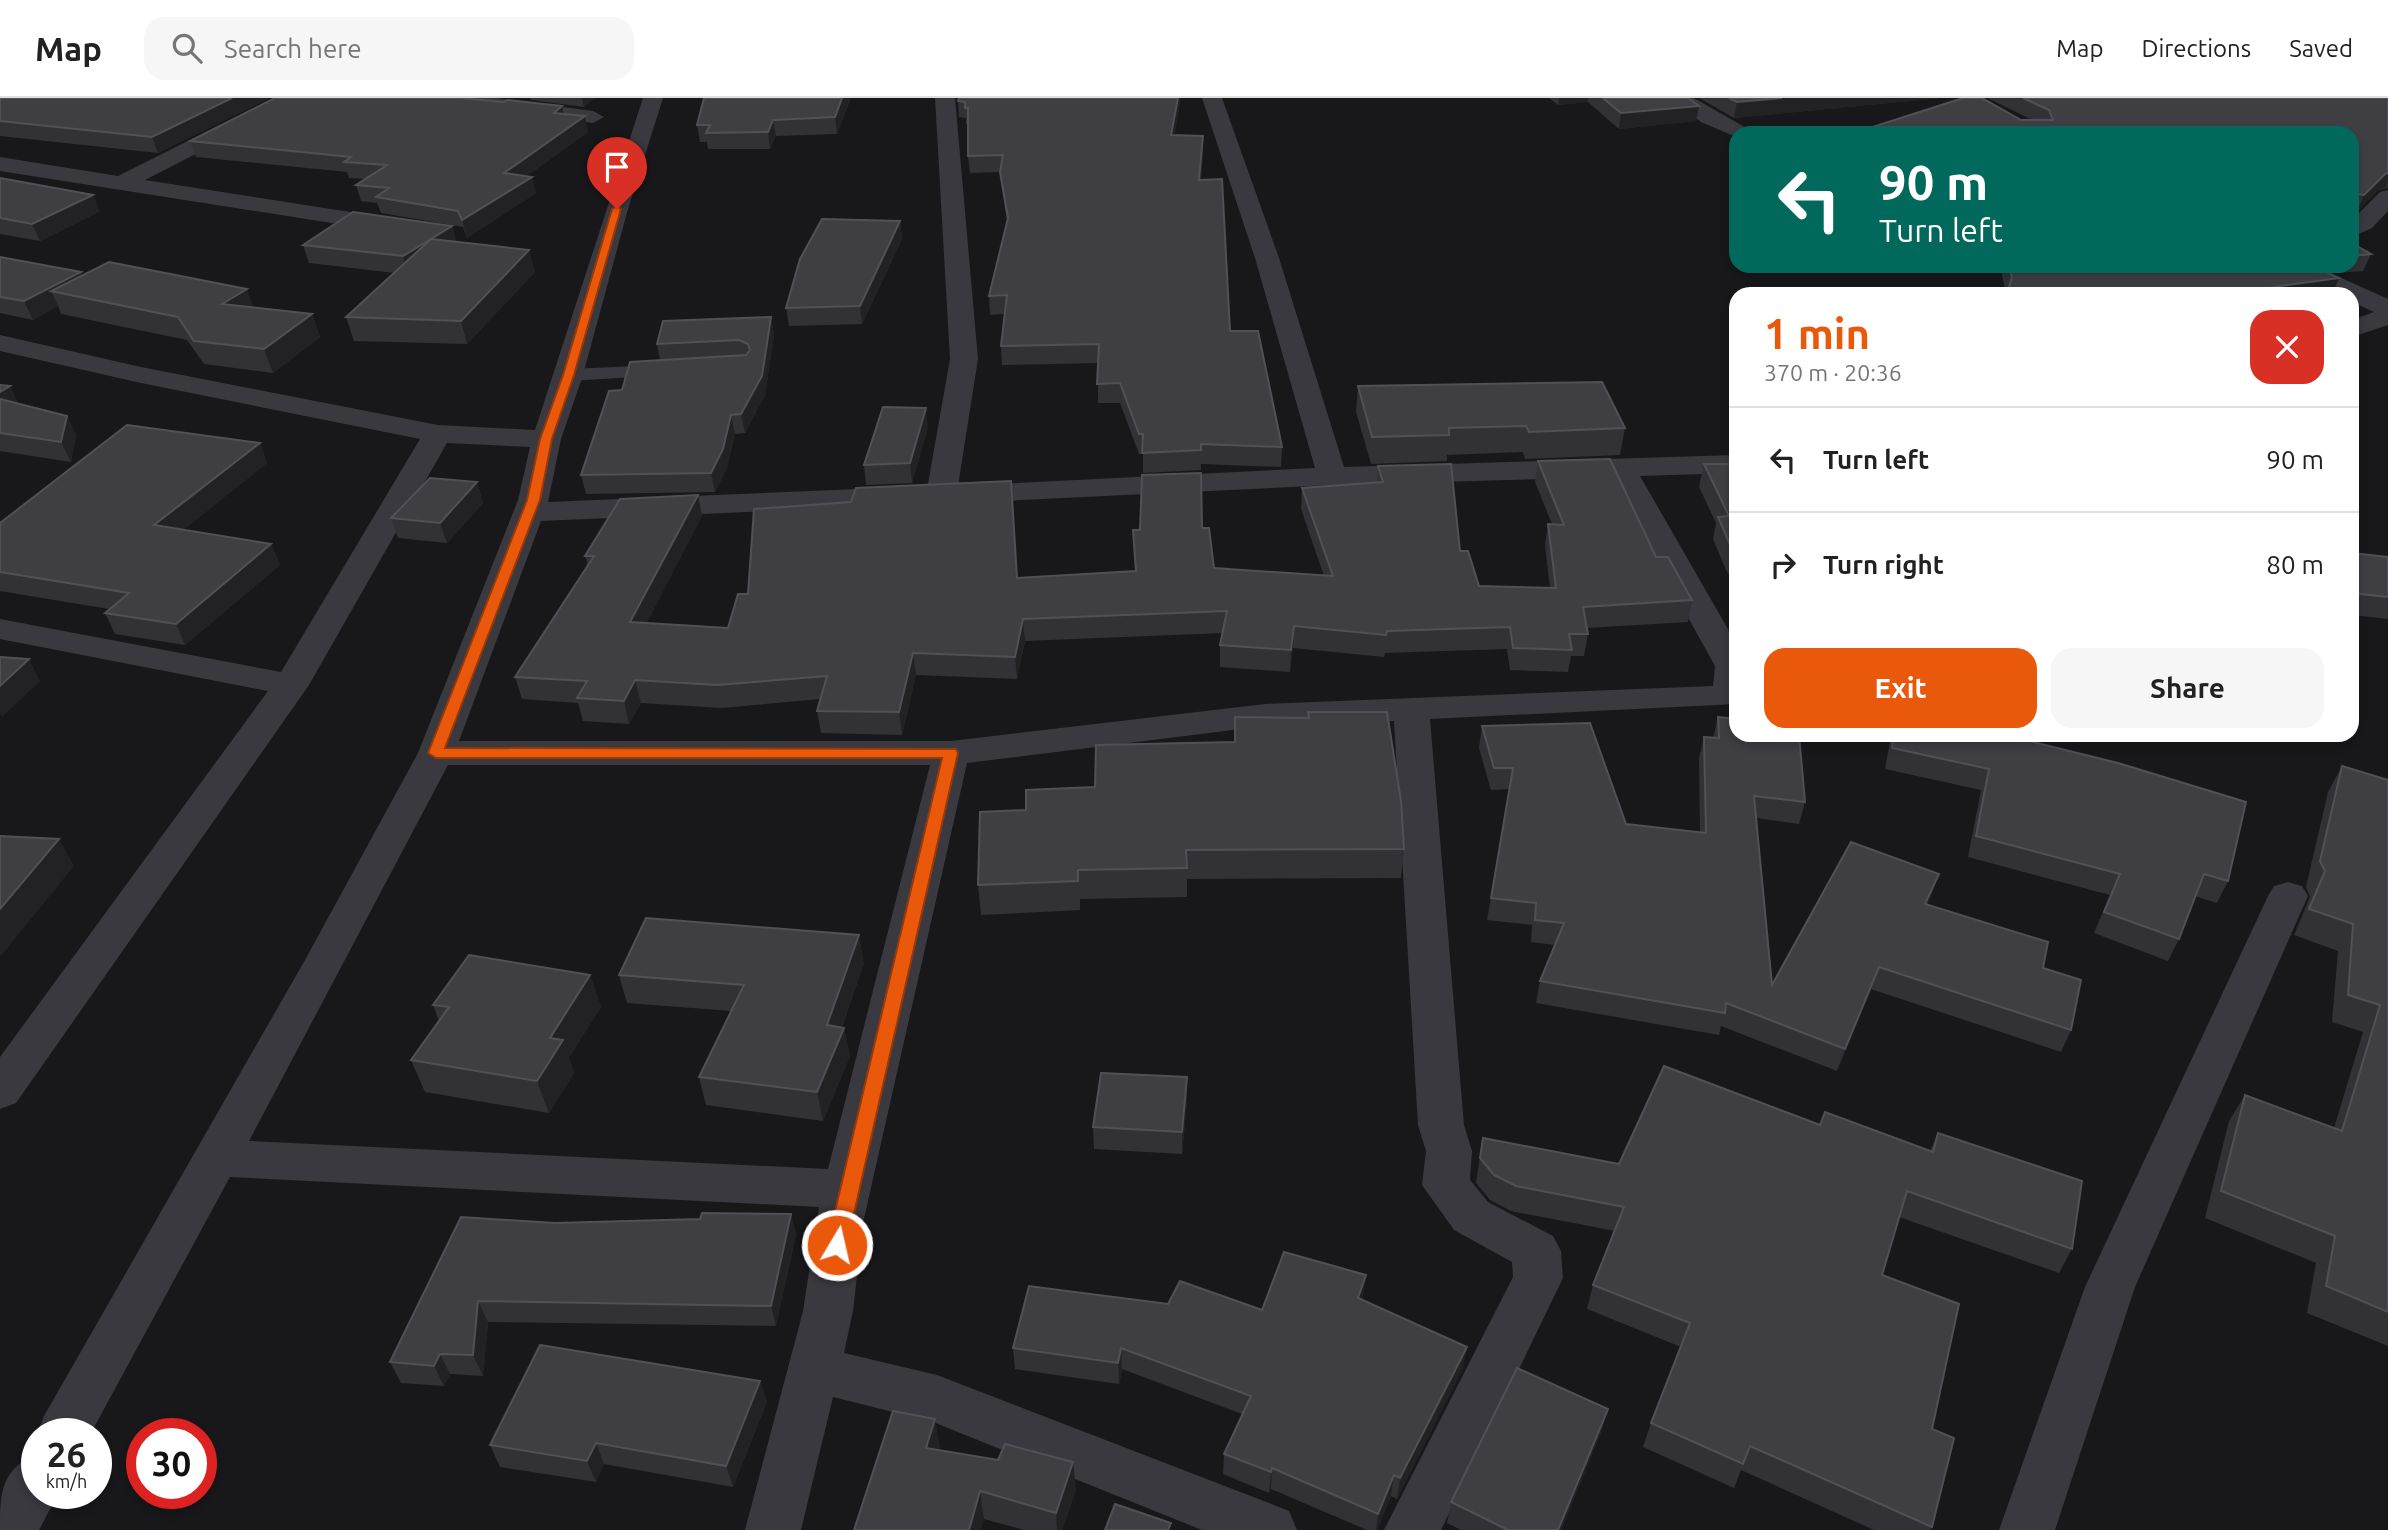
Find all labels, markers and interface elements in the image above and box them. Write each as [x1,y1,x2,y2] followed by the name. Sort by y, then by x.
[144,17,634,80] search box
[168,29,206,67] icon: search
[35,30,102,67] text: Map
[224,34,362,63] text: Search here
[2056,35,2103,62] text: Map
[2141,35,2251,62] text: Directions
[2289,35,2353,62] text: Saved
[587,137,647,209] pin
[598,148,636,186] icon: arrive
[1764,154,1855,245] icon: left
[1879,154,1988,209] text: 90 m
[1879,212,2003,248] text: Turn left
[1764,310,1870,357] text: 1 min
[2250,310,2324,384] button: close
[1764,360,1902,385] text: 370 m · 20:36
[1764,441,1802,479] icon: left
[1823,445,1929,474] text: Turn left
[2266,445,2324,474] text: 90 m
[1764,546,1802,584] icon: right
[1823,550,1944,579] text: Turn right
[2266,550,2324,579] text: 80 m
[1764,648,2037,728] button: Exit
[2051,648,2324,728] button: Share
[800,1208,874,1282] position arrow
[126,1418,217,1509] speed limit sign: 30
[47,1434,86,1474] text: 26
[46,1471,87,1491] text: km/h

